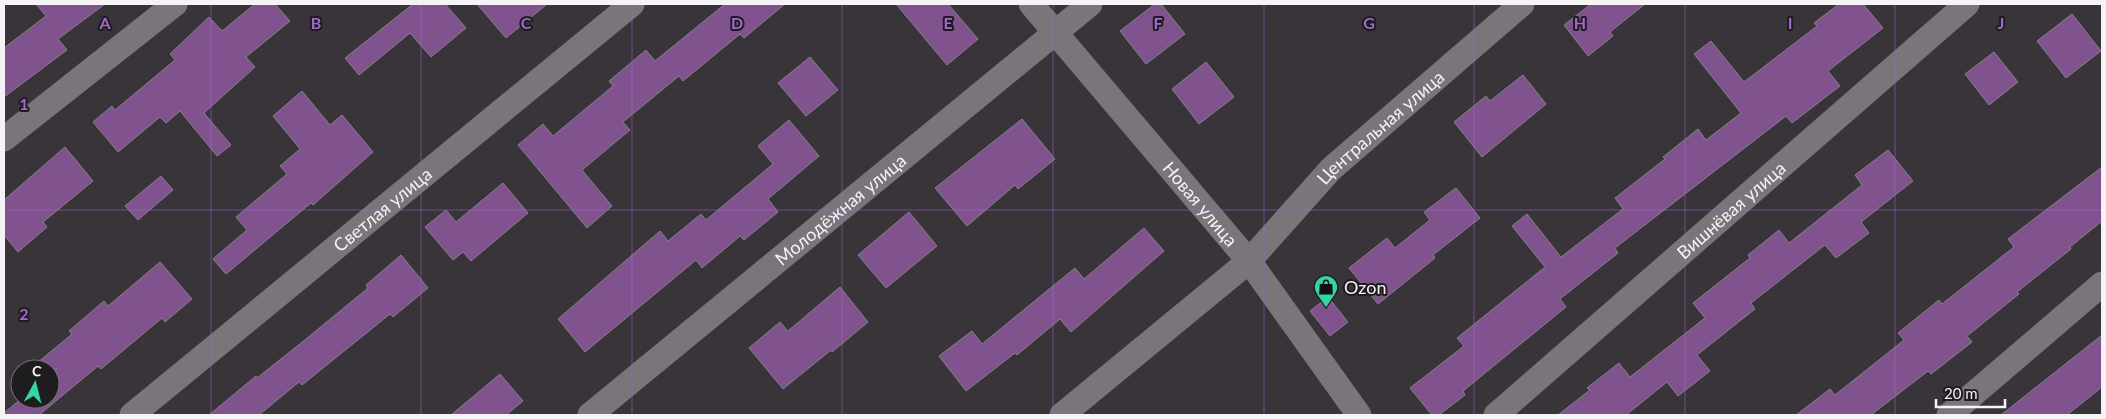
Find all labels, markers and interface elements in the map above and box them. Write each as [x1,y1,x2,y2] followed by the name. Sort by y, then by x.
[98,13,111,32] text: A
[311,13,321,32] text: B
[521,13,532,32] text: C
[731,13,743,32] text: D
[943,13,953,32] text: E
[1153,13,1163,32] text: F
[1363,13,1375,32] text: G
[1574,13,1586,32] text: H
[1788,13,1792,32] text: I
[1998,13,2004,32] text: J
[1312,65,1448,189] street label: Центральная улица
[19,94,29,113] text: 1
[770,149,910,270] street label: Молодёжная улица
[1158,157,1243,251] street label: Новая улица
[1672,157,1790,263] street label: Вишнёвая улица
[329,162,436,256] street label: Светлая улица
[1313,274,1339,308] shop icon: Ozon
[1344,276,1386,298] place label: Ozon
[19,304,29,323] text: 2
[10,359,60,409] north arrow
[31,362,43,380] text: С
[1936,376,2005,408] scale bar
[1944,384,1978,402] text: 20 m

